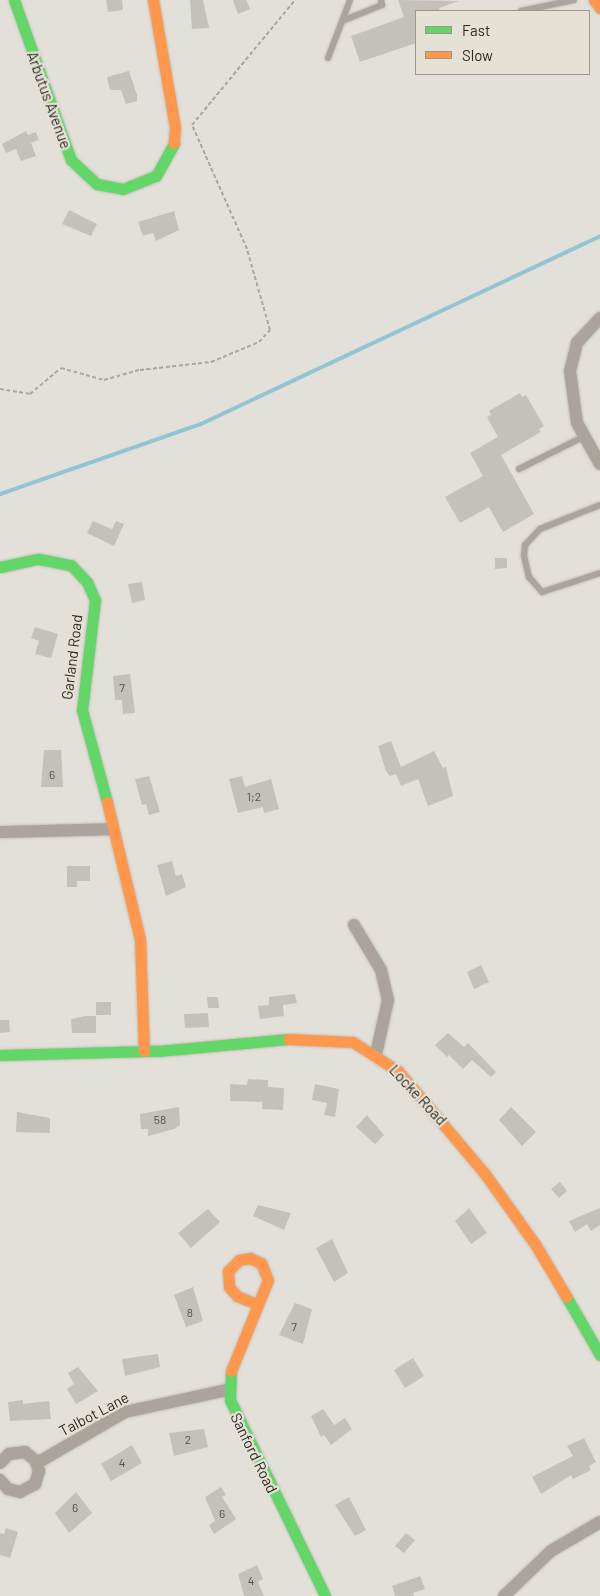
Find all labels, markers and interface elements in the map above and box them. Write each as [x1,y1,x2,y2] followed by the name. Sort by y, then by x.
[415,10,590,75] legend
[462,21,490,39] text: Fast
[462,46,493,64] text: Slow
[23,49,75,151] street label: Arbutus Avenue
[58,613,86,701] street label: Garland Road
[119,681,125,695] house number: 7
[49,768,55,782] house number: 6
[247,790,261,804] house number: 1;2
[386,1061,450,1129] street label: Locke Road
[154,1113,166,1127] house number: 58
[187,1306,193,1320] house number: 8
[291,1320,297,1334] house number: 7
[56,1388,132,1440] street label: Talbot Lane
[227,1410,281,1496] street label: Sanford Road
[185,1433,191,1447] house number: 2
[119,1456,125,1470] house number: 4
[72,1501,78,1515] house number: 6
[219,1507,225,1521] house number: 6
[248,1574,254,1588] house number: 4

